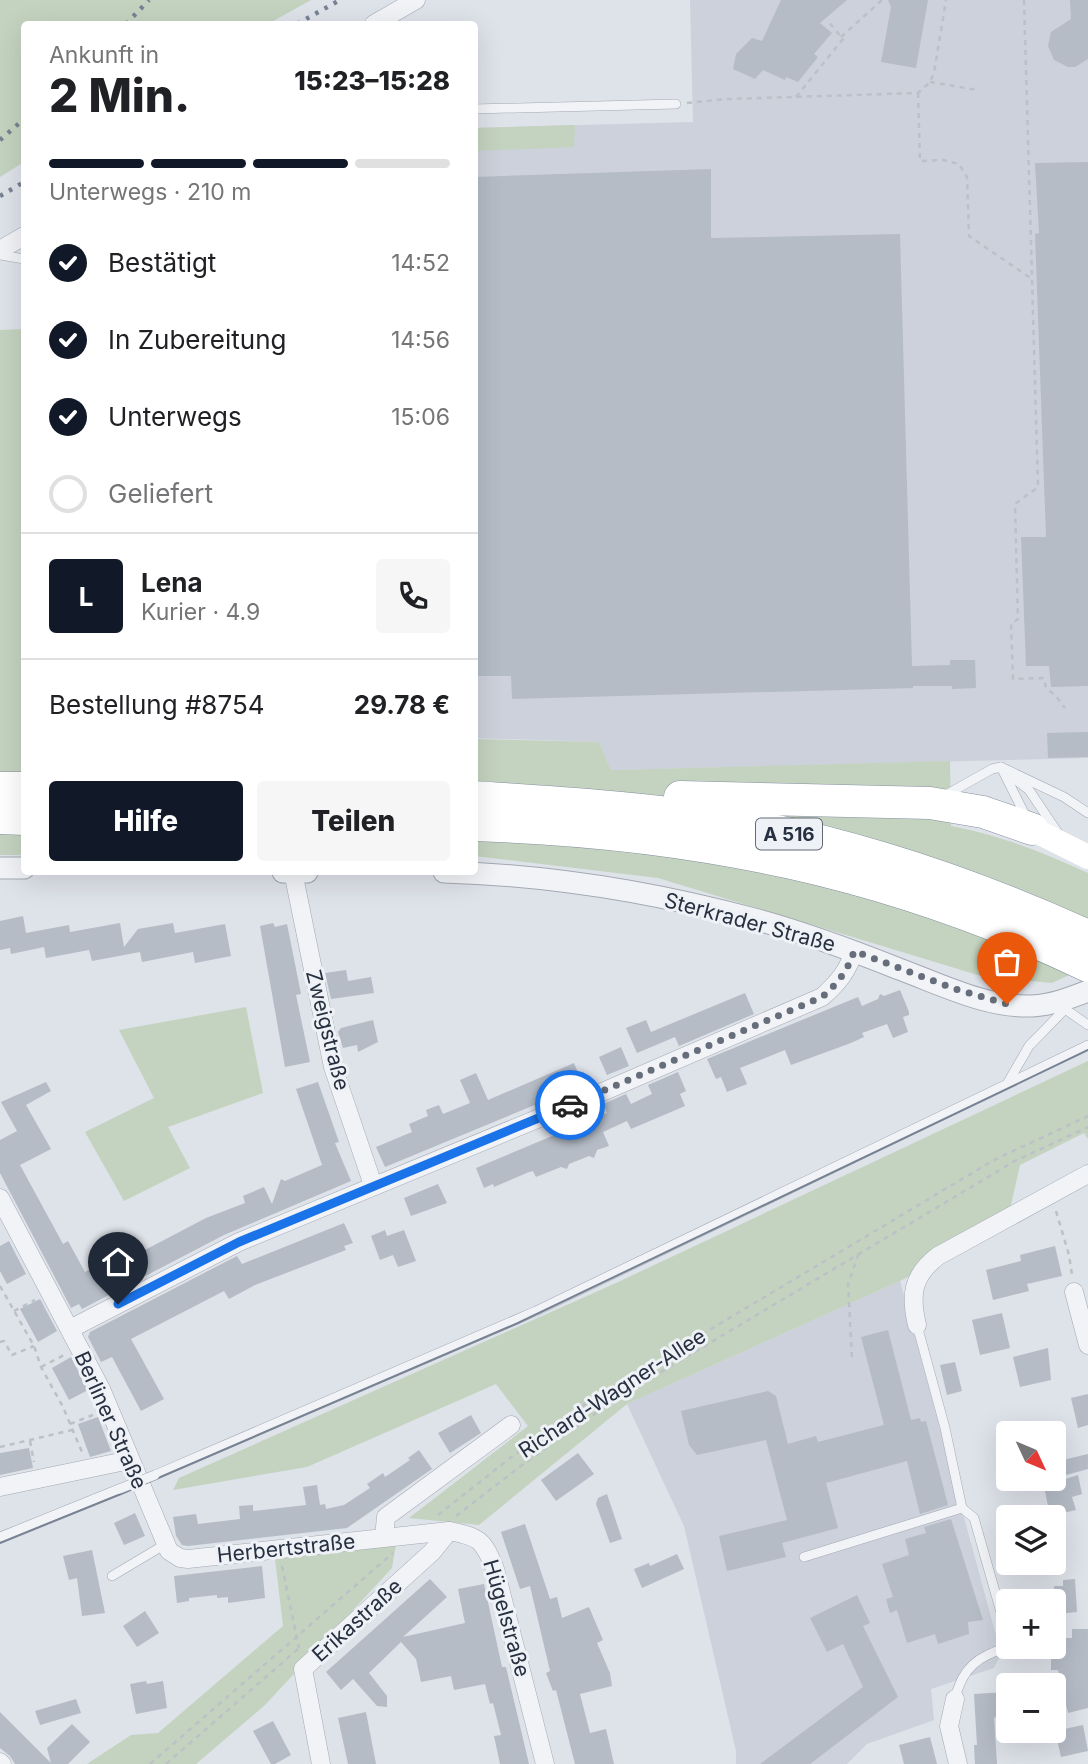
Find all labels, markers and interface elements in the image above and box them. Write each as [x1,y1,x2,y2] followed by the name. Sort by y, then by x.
[49,41,159,69] text: Ankunft in
[294,65,450,96] text: 15:23–15:28
[49,67,190,123] text: 2 Min.
[49,178,251,206] text: Unterwegs · 210 m
[49,244,87,282] icon: check
[108,247,216,278] text: Bestätigt
[391,249,450,277] text: 14:52
[49,321,87,359] icon: check
[108,324,286,355] text: In Zubereitung
[391,326,450,354] text: 14:56
[49,398,87,436] icon: check
[108,401,242,432] text: Unterwegs
[391,403,450,431] text: 15:06
[108,478,213,509] text: Geliefert
[376,559,450,633] button: phone
[141,567,202,598] text: Lena
[79,581,93,612] text: L
[141,598,260,626] text: Kurier · 4.9
[49,689,265,720] text: Bestellung #8754
[354,689,450,720] text: 29.78 €
[49,781,243,861] button: Hilfe
[257,781,450,861] button: Teilen
[756,818,822,849] road number: A 516
[662,887,838,957] street label: Sterkrader Straße
[977,932,1037,1004] pin
[988,943,1026,981] icon: bag
[301,967,355,1093] street label: Zweigstraße
[535,1070,605,1140] courier
[551,1086,589,1124] icon: car
[88,1232,148,1304] pin
[99,1243,137,1281] icon: home
[514,1323,710,1463] street label: Richard-Wagner-Allee
[69,1347,153,1493] street label: Berliner Straße
[996,1421,1066,1491] north arrow
[996,1421,1066,1743] map controls
[996,1505,1066,1575] button: layers
[216,1528,356,1568] street label: Herbertstraße
[478,1556,536,1680] street label: Hügelstraße
[307,1573,407,1667] street label: Erikastraße
[996,1589,1066,1659] button: +
[996,1673,1066,1743] button: −

